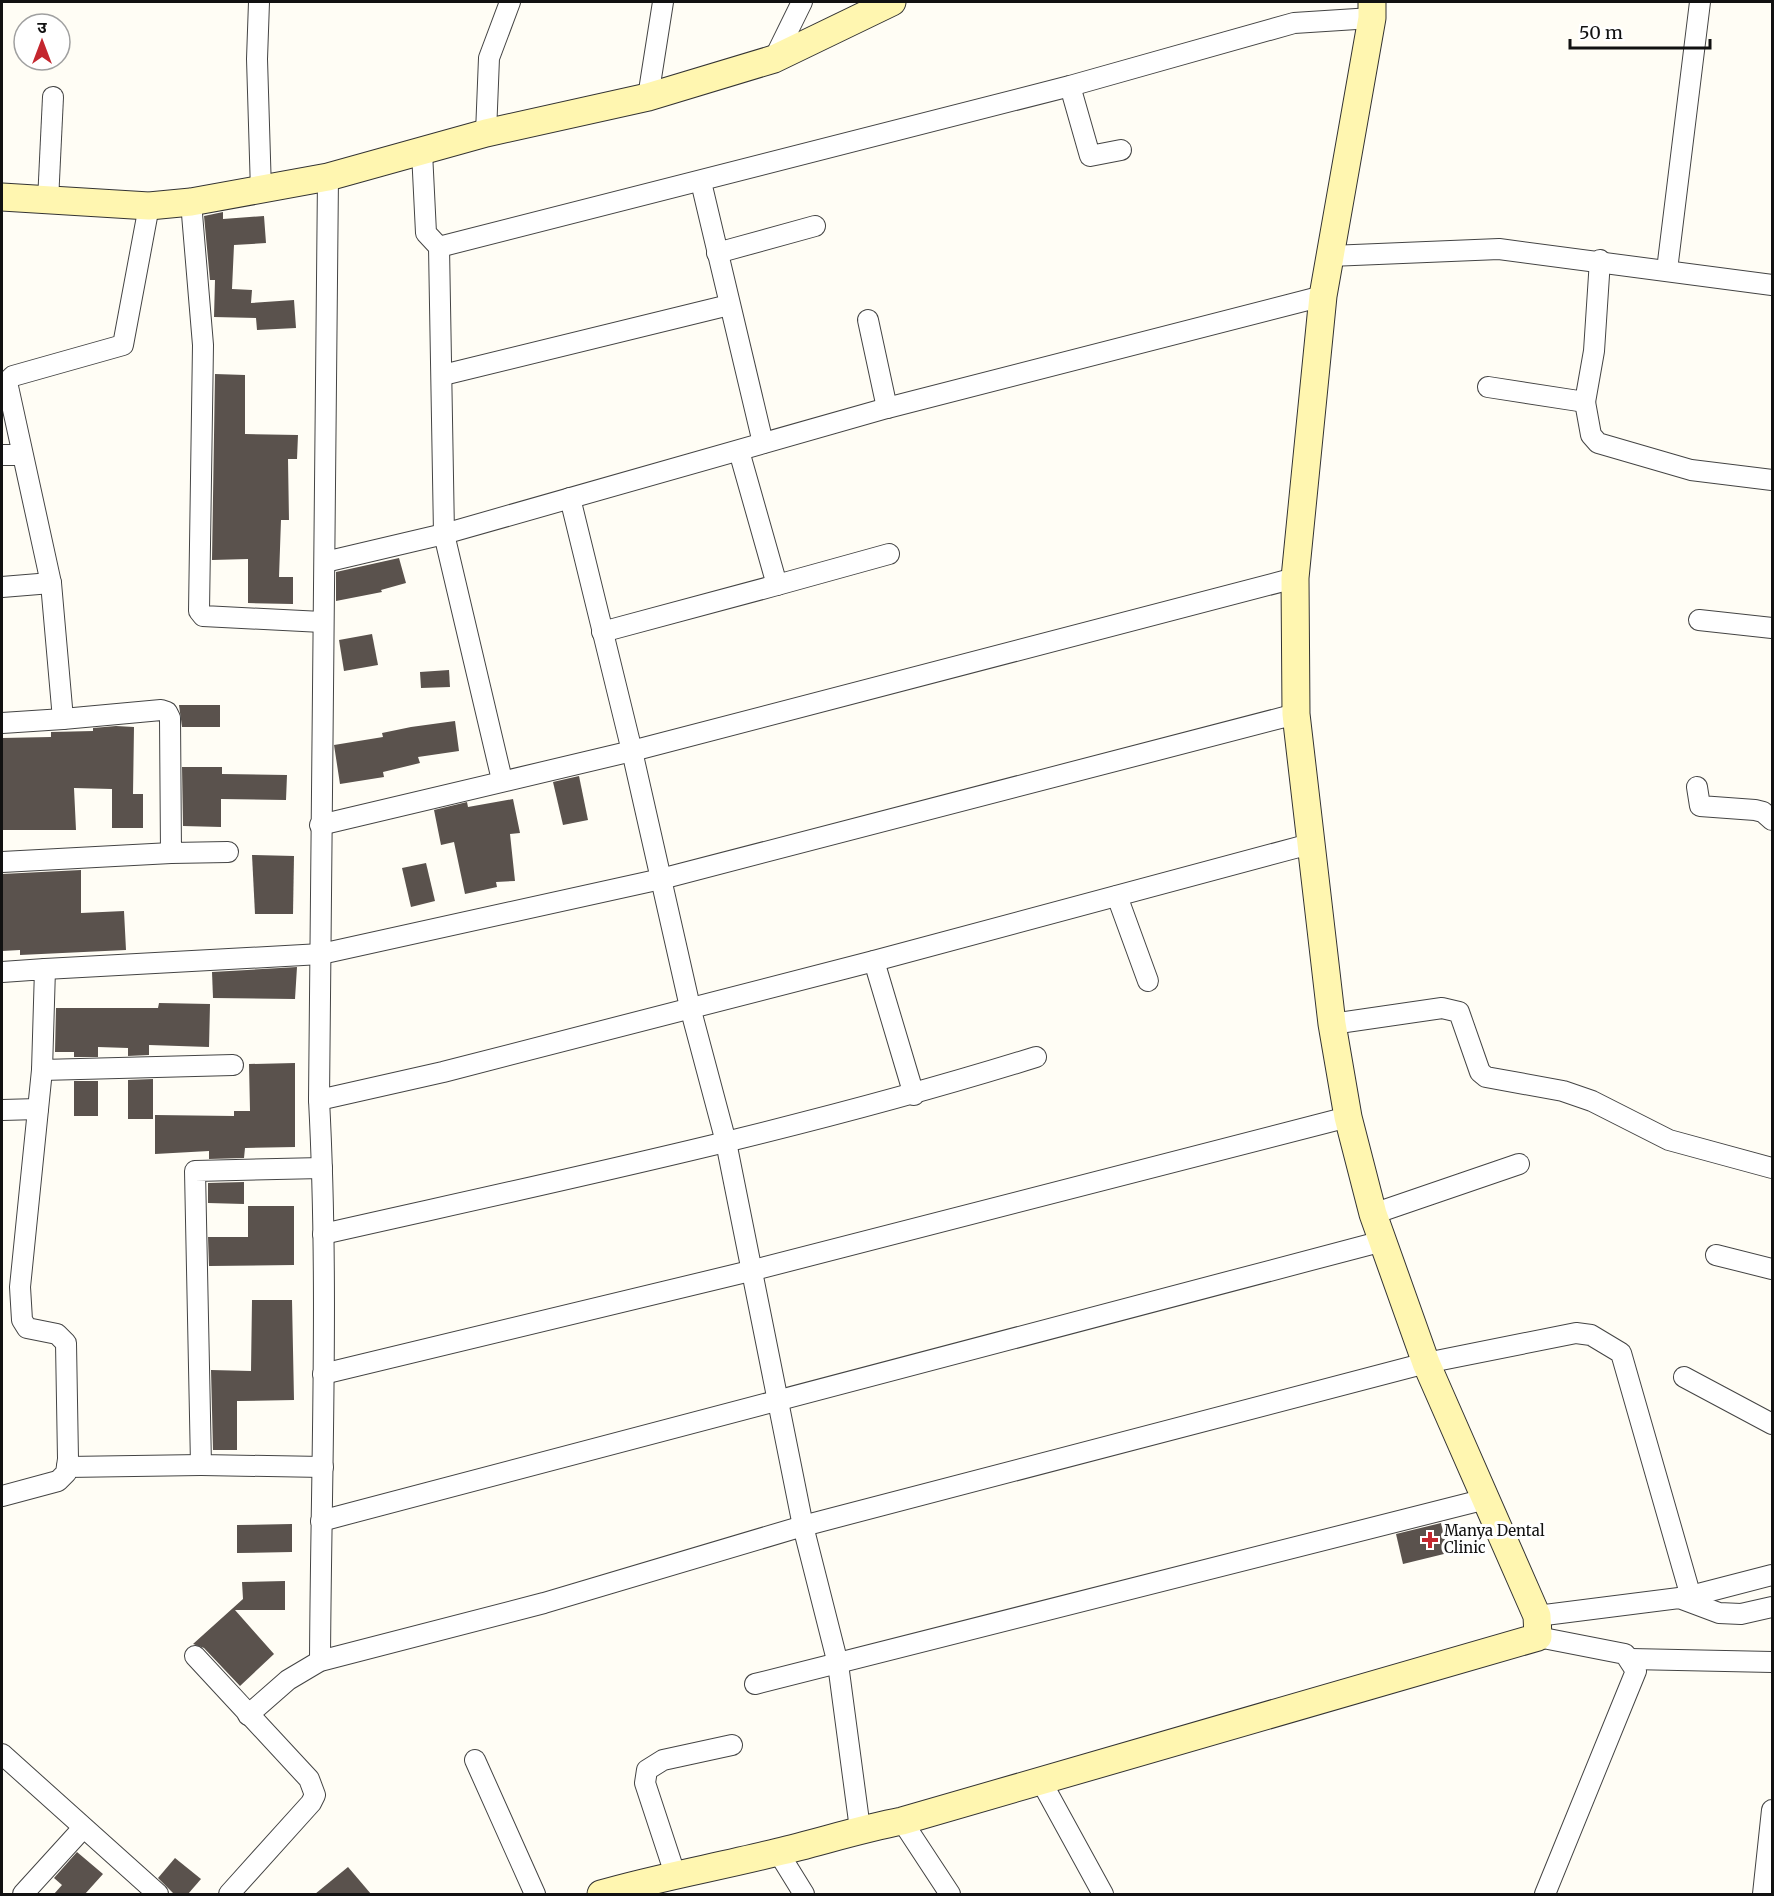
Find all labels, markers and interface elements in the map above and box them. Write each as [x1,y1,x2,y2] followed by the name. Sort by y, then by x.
[12,12,72,72] north arrow
[1570,12,1710,50] scale bar
[37,17,47,37] text: उ
[1579,21,1623,44] text: 50 m
[1444,1521,1545,1557] place label: Manya Dental Clinic
[1421,1531,1439,1549] marker: Manya Dental Clinic

